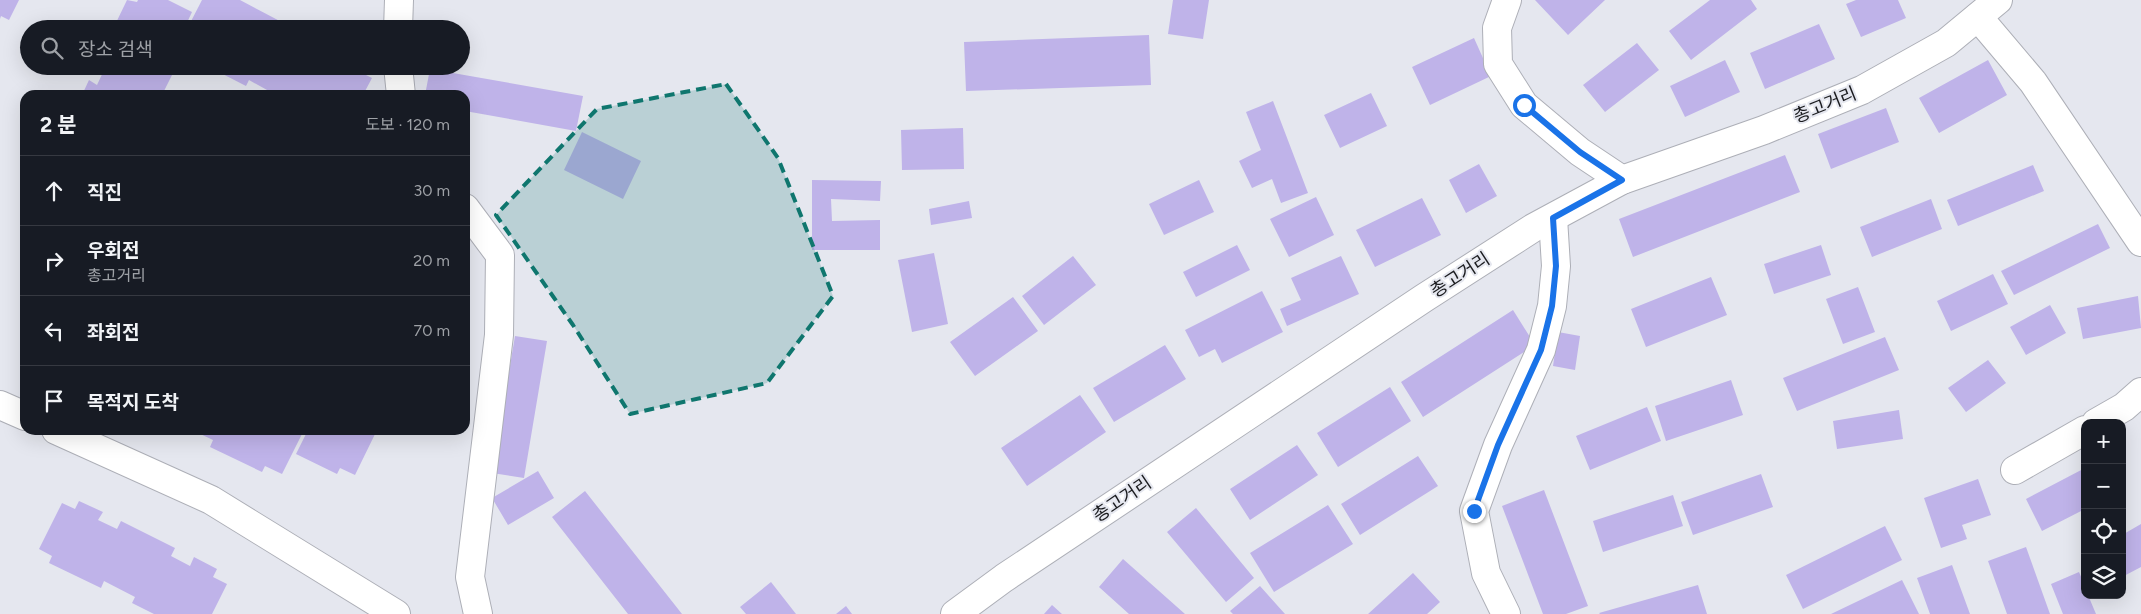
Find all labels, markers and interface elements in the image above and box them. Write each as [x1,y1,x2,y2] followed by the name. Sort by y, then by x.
[20,20,470,75] search box
[38,34,66,62] icon: search
[78,38,153,61] text: 장소 검색
[1790,82,1860,128] street label: 총고거리
[1513,94,1536,117] route start
[40,112,76,137] text: 2 분
[365,115,450,134] text: 도보 · 120 m
[40,177,68,205] icon: ahead
[87,181,122,204] text: 직진
[413,181,450,200] text: 30 m
[87,239,139,262] text: 우회전
[40,247,68,275] icon: right
[1426,248,1494,302] street label: 총고거리
[413,251,450,270] text: 20 m
[87,266,146,285] text: 총고거리
[40,317,68,345] icon: left
[87,321,139,344] text: 좌회전
[414,321,450,340] text: 70 m
[40,387,68,415] icon: arrive
[87,391,179,414] text: 목적지 도착
[2081,419,2126,599] map controls
[2081,419,2126,464] button: +
[2081,464,2126,509] button: −
[1088,471,1156,527] street label: 총고거리
[1463,500,1486,523] route end
[2081,509,2126,554] button: locate
[2081,554,2126,599] button: layers

